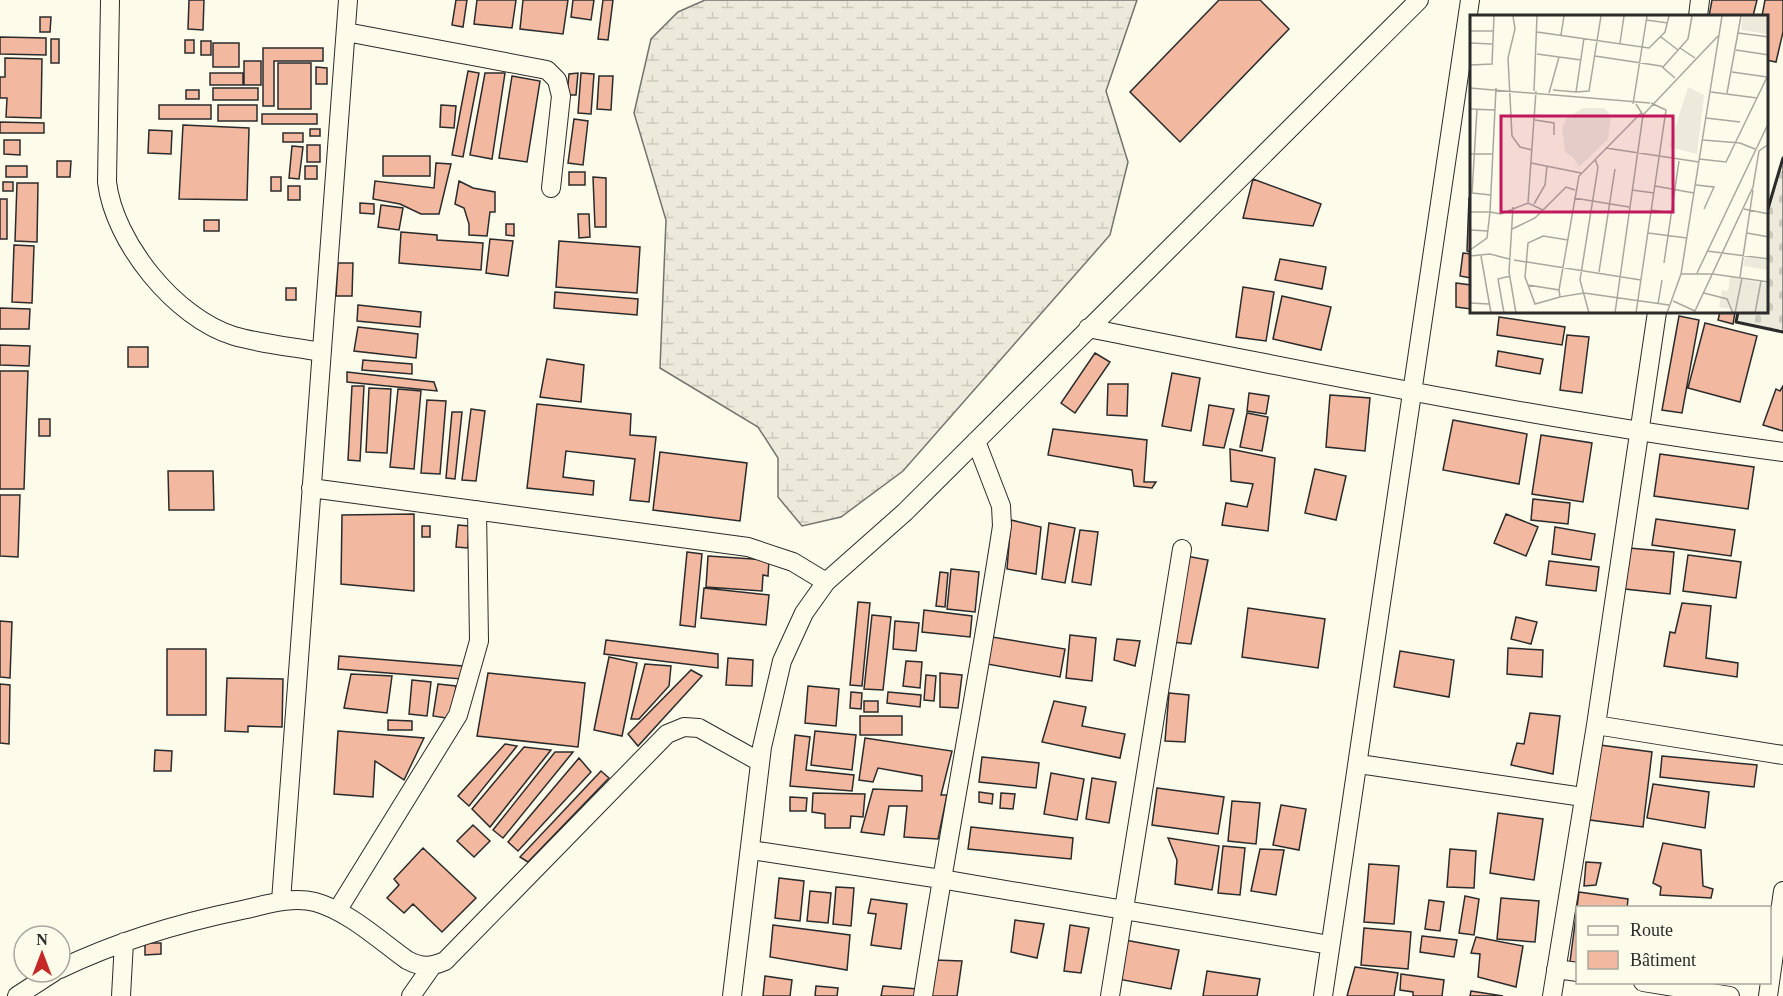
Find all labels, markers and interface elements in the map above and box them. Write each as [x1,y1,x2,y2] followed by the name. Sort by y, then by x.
[1470,15,1768,314] inset map
[1576,906,1771,984] legend
[1630,920,1673,940] text: Route
[12,924,72,984] north arrow
[36,931,48,948] text: N
[1630,950,1696,970] text: Bâtiment

